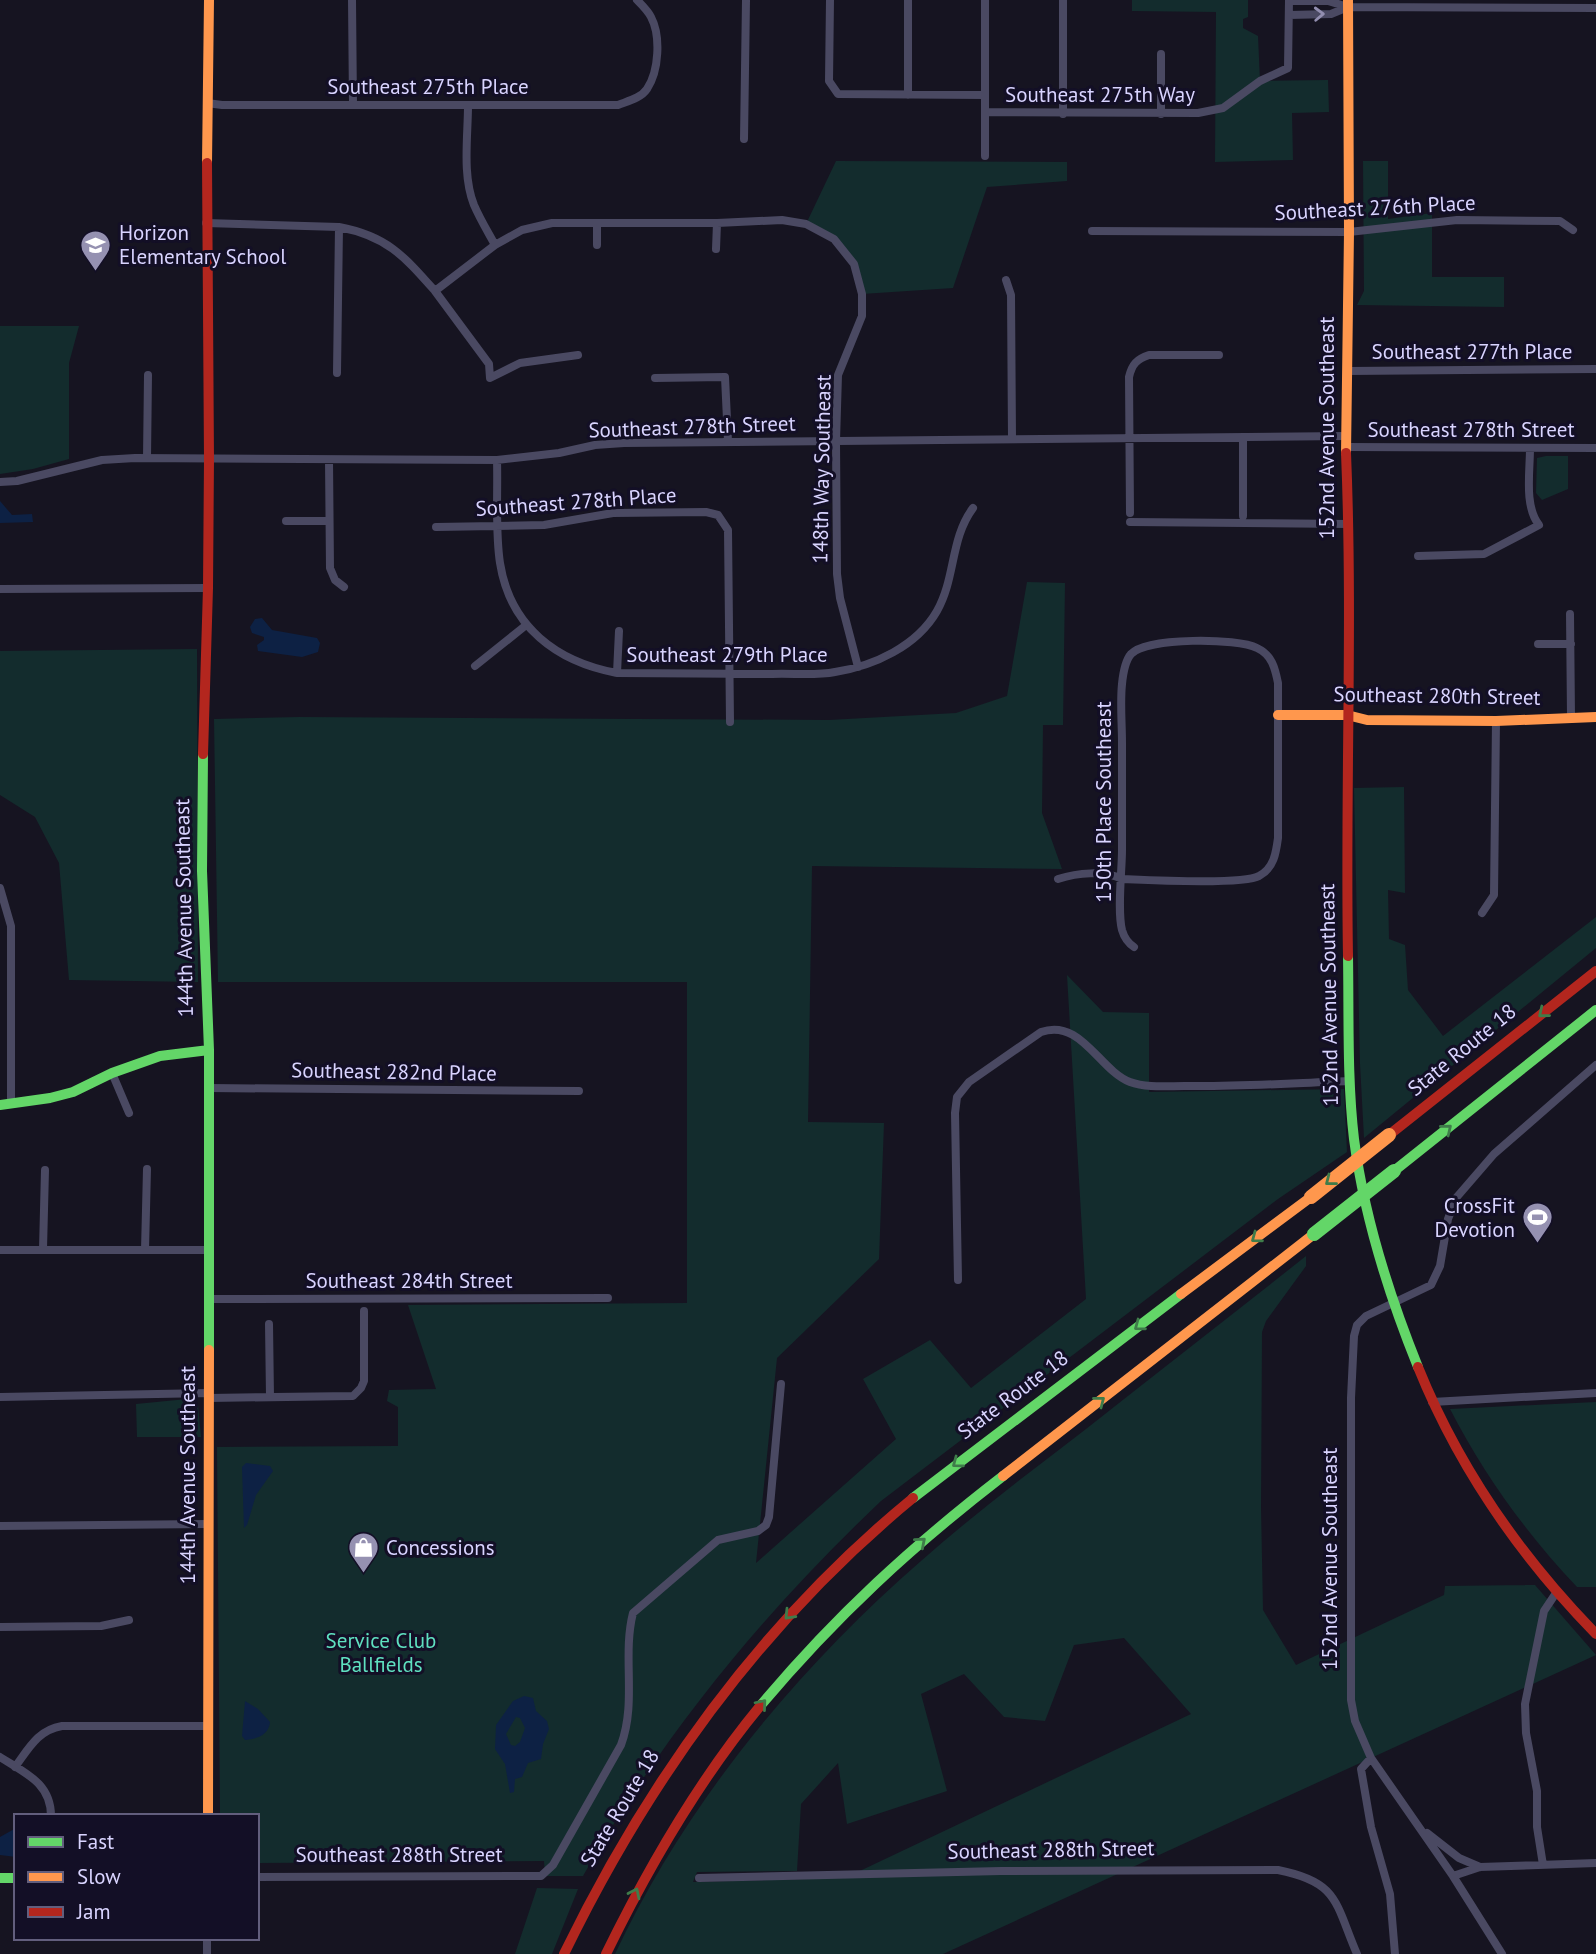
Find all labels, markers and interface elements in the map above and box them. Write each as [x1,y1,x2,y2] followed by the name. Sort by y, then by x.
[1315,6,1325,22] one-way arrow
[327,73,529,100] street label: Southeast 275th Place
[1005,81,1195,108] street label: Southeast 275th Way
[1274,189,1476,226] street label: Southeast 276th Place
[119,219,286,270] place label: Horizon Elementary School
[79,228,113,272] school or university icon: Horizon Elementary School
[1313,317,1340,539] street label: 152nd Avenue Southeast
[1372,338,1572,365] street label: Southeast 277th Place
[806,374,837,564] street label: 148th Way Southeast
[588,409,796,444] street label: Southeast 278th Street
[1367,416,1575,443] street label: Southeast 278th Street
[475,481,677,522] street label: Southeast 278th Place
[626,641,828,668] street label: Southeast 279th Place
[1333,680,1541,711] street label: Southeast 280th Street
[1090,701,1117,903] street label: 150th Place Southeast
[168,799,199,1017] street label: 144th Avenue Southeast
[1313,883,1344,1107] street label: 152nd Avenue Southeast
[1402,998,1521,1102] street label: State Route 18
[1538,1005,1550,1018] one-way arrow
[291,1056,497,1087] street label: Southeast 282nd Place
[1439,1124,1452,1137] one-way arrow
[1326,1173,1338,1186] one-way arrow
[1434,1192,1515,1243] place label: CrossFit Devotion
[1521,1201,1555,1245] sports icon: CrossFit Devotion
[1251,1229,1264,1242] one-way arrow
[305,1267,513,1294] street label: Southeast 284th Street
[1134,1318,1147,1331] one-way arrow
[952,1344,1074,1445] street label: State Route 18
[174,1366,201,1584] street label: 144th Avenue Southeast
[1092,1397,1105,1410] one-way arrow
[1316,1448,1343,1670] street label: 152nd Avenue Southeast
[953,1455,965,1468] one-way arrow
[346,1531,380,1575] shop icon: Concessions
[386,1534,495,1561] place label: Concessions
[913,1538,926,1550] one-way arrow
[784,1607,797,1620] one-way arrow
[326,1627,436,1678] park label: Service Club Ballfields
[754,1700,766,1713] one-way arrow
[574,1744,665,1871] street label: State Route 18
[14,1814,259,1940] legend
[77,1828,114,1855] text: Fast
[947,1834,1155,1865] street label: Southeast 288th Street
[295,1841,503,1868] street label: Southeast 288th Street
[77,1863,121,1890] text: Slow
[627,1888,641,1900] one-way arrow
[76,1898,111,1925] text: Jam

